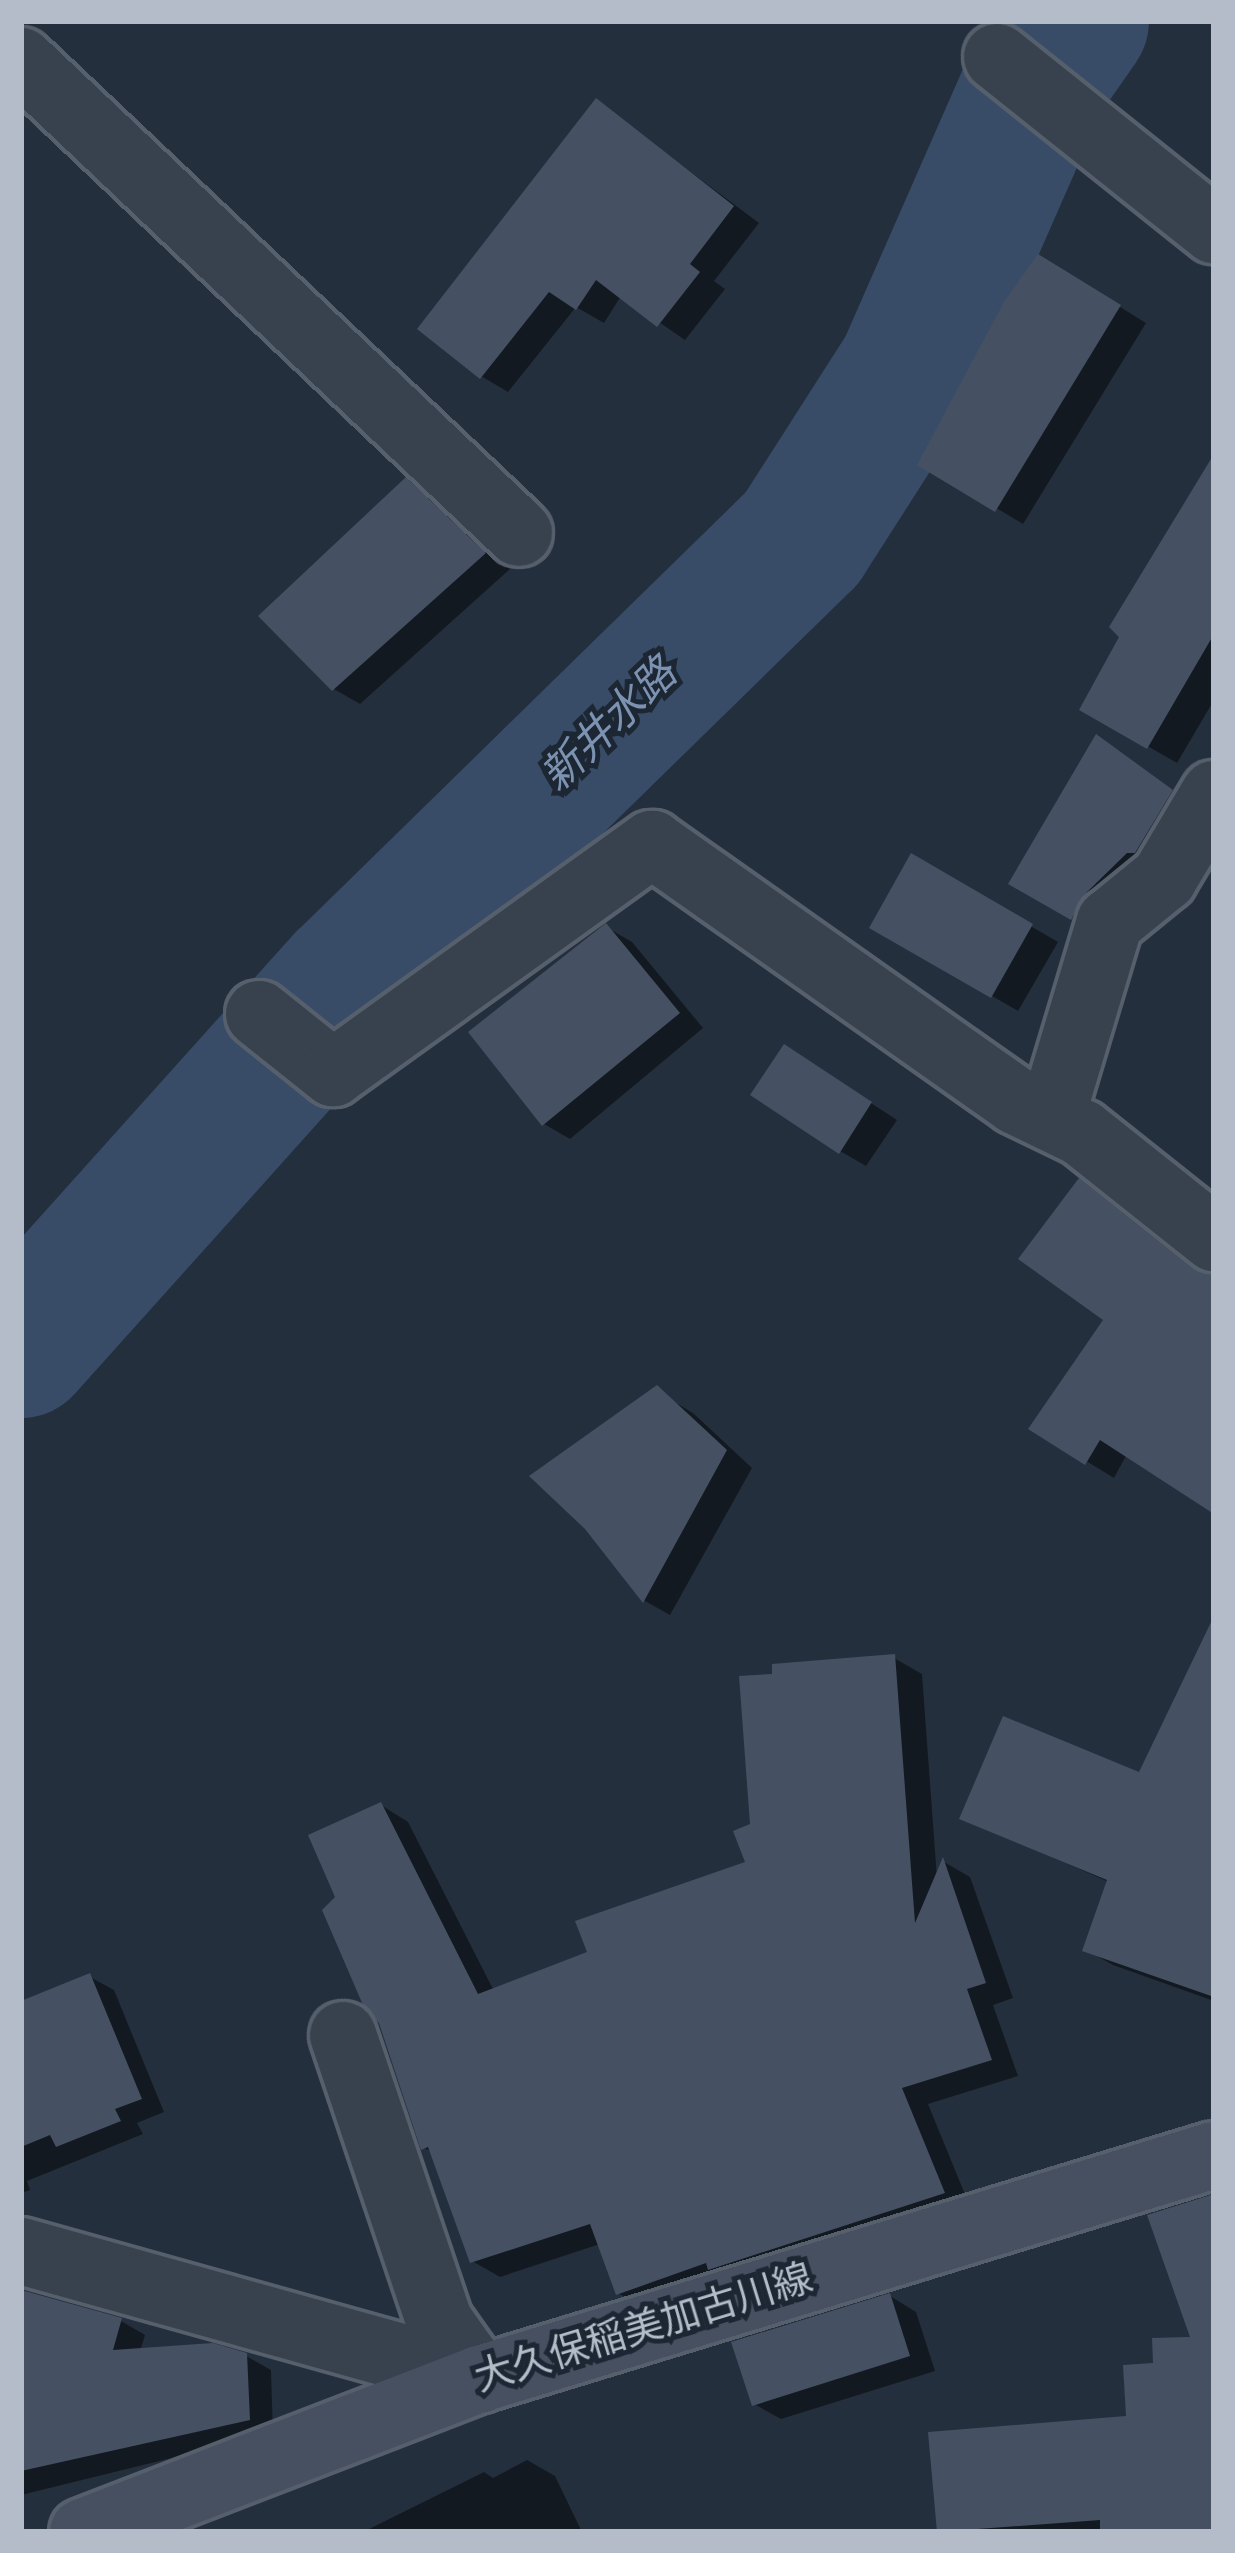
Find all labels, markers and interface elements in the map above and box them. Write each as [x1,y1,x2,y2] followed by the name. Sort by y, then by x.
[532,650,688,802] water label: 新井水路
[469,2256,819,2404] street label: 大久保稲美加古川線

